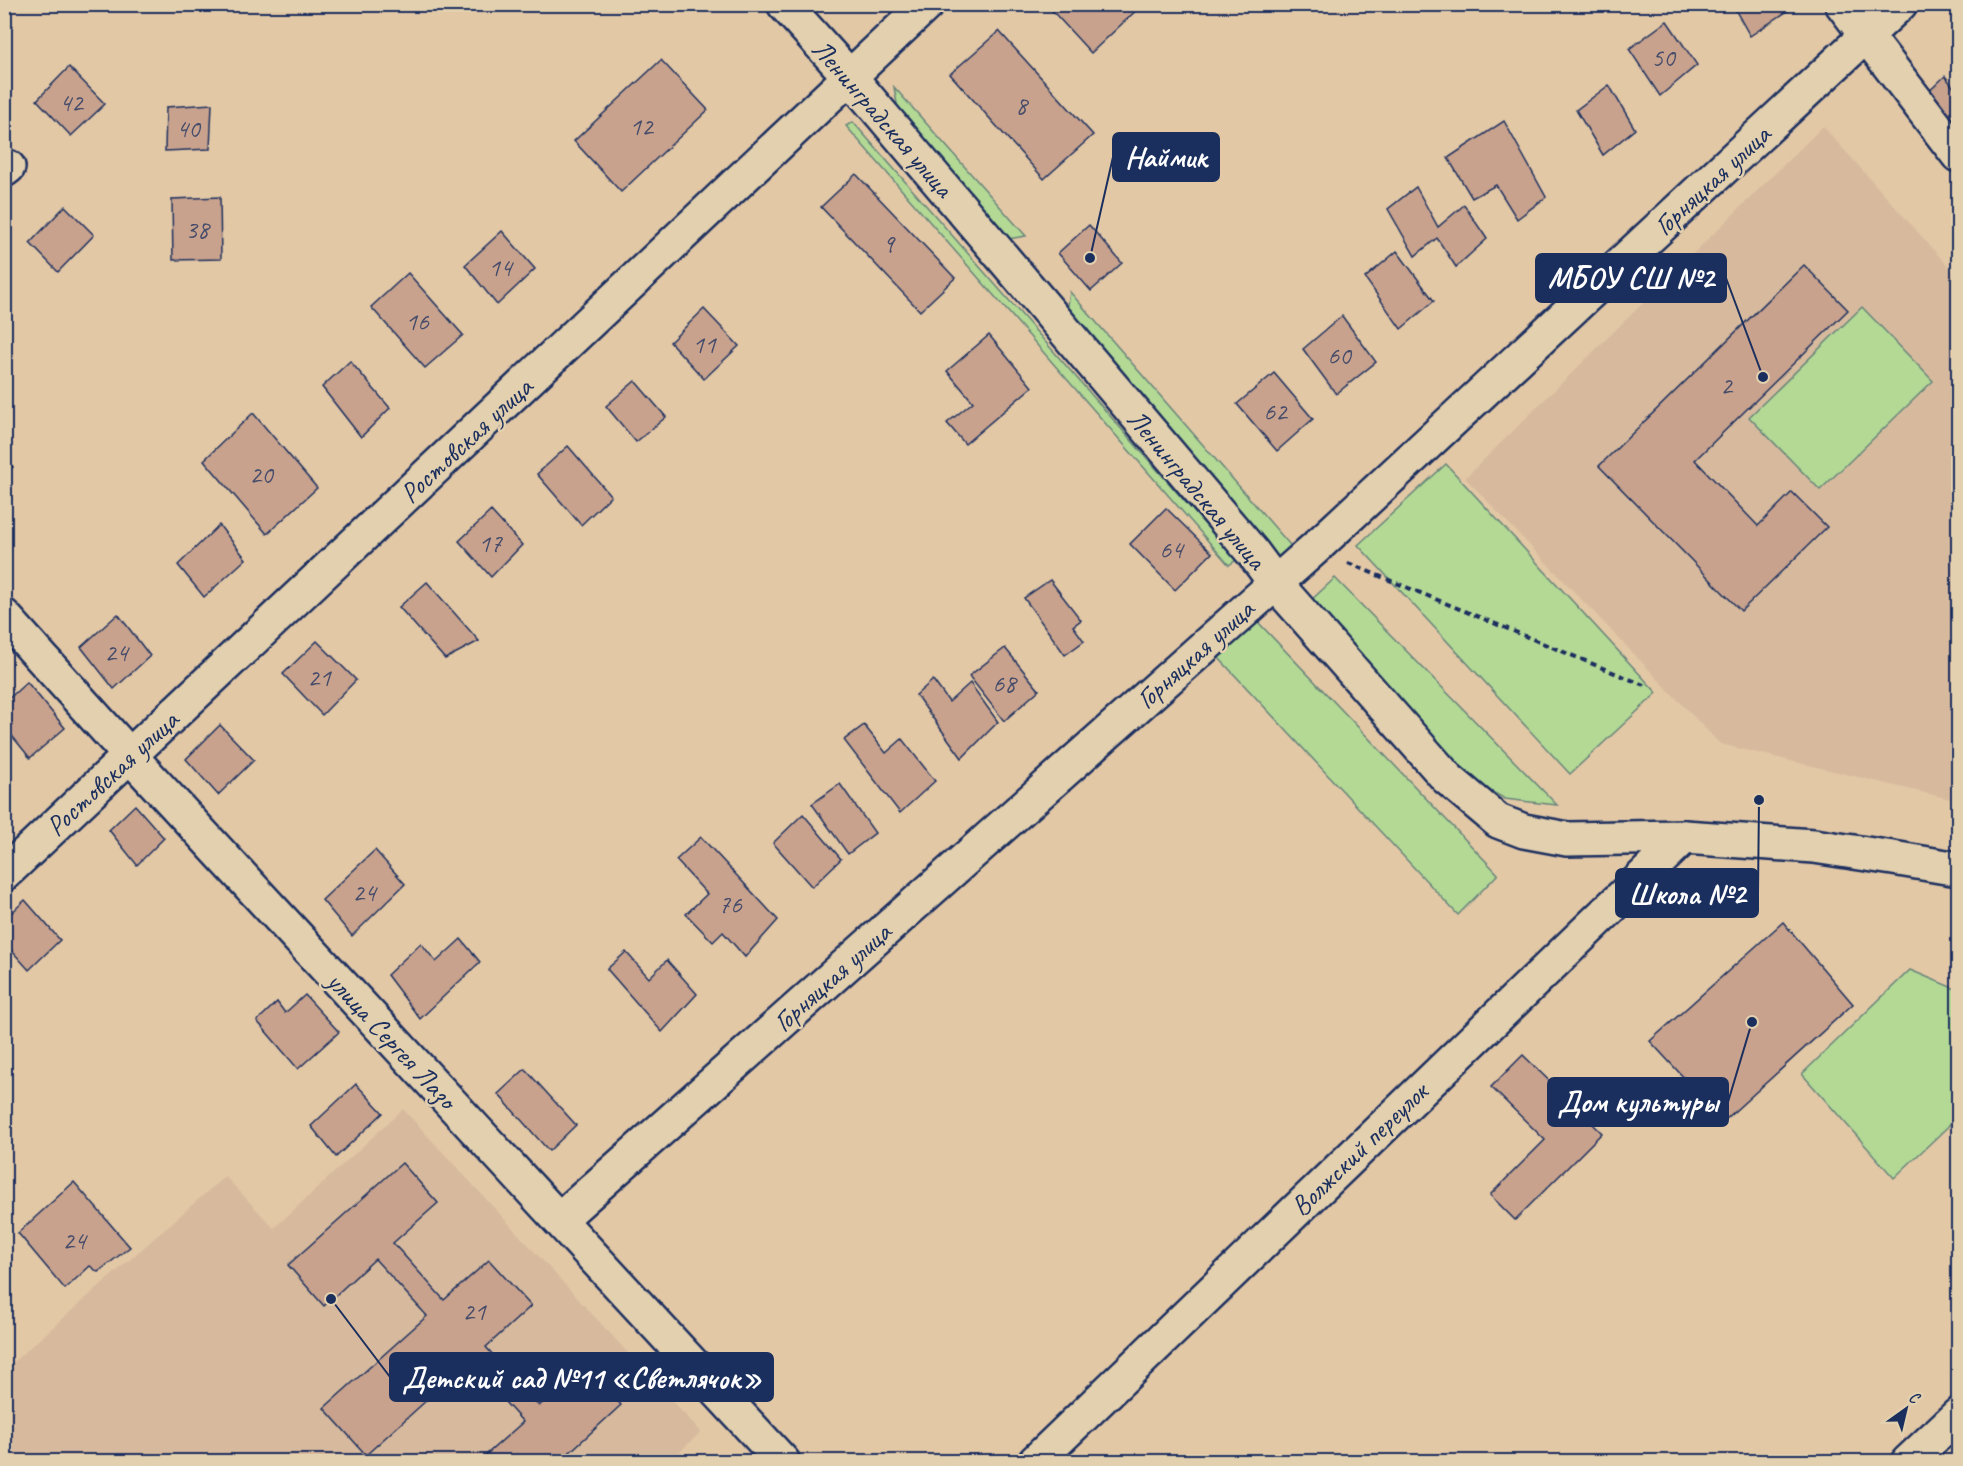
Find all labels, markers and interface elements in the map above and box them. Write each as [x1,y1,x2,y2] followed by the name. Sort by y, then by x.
[805,32,962,206] street label: Ленинградская улица
[1651,41,1677,74] house number: 50
[59,86,85,119] house number: 42
[1015,89,1029,122] house number: 8
[629,110,655,143] house number: 12
[176,112,202,145] house number: 40
[1646,116,1779,243] street label: Горняцкая улица
[1113,133,1219,181] callout: Наймик
[1125,138,1209,176] text: Наймик
[185,213,211,246] house number: 38
[882,227,896,260] house number: 9
[488,251,514,284] house number: 14
[1536,254,1726,302] callout: МБОУ СШ №2
[1548,259,1717,297] text: МБОУ СШ №2
[405,305,430,338] house number: 16
[692,328,717,361] house number: 11
[1327,339,1353,372] house number: 60
[392,368,541,510] street label: Ростовская улица
[1720,369,1734,402] house number: 2
[1263,395,1289,428] house number: 62
[1120,402,1275,577] street label: Ленинградская улица
[249,458,275,491] house number: 20
[478,527,503,560] house number: 17
[1159,533,1185,566] house number: 64
[1129,591,1263,716] street label: Горняцкая улица
[104,636,130,669] house number: 24
[307,661,332,694] house number: 21
[992,667,1018,700] house number: 68
[38,701,187,843] street label: Ростовская улица
[1616,869,1758,917] callout: Школа №2
[1628,875,1748,913] text: Школа №2
[352,876,378,909] house number: 24
[718,888,743,921] house number: 76
[766,914,900,1039] street label: Горняцкая улица
[318,963,467,1118] street label: улица Сергея Лазо
[1283,1073,1437,1223] street label: Волжский переулок
[1548,1078,1728,1126] callout: Дом культуры
[1558,1083,1721,1122] text: Дом культуры
[62,1224,88,1257] house number: 24
[462,1295,487,1328] house number: 21
[390,1353,773,1401] callout: Детский сад №11 «Светлячок»
[402,1359,763,1397] text: Детский сад №11 «Светлячок»
[1876,1379,1936,1439] north arrow
[1905,1387,1924,1409] text: С

